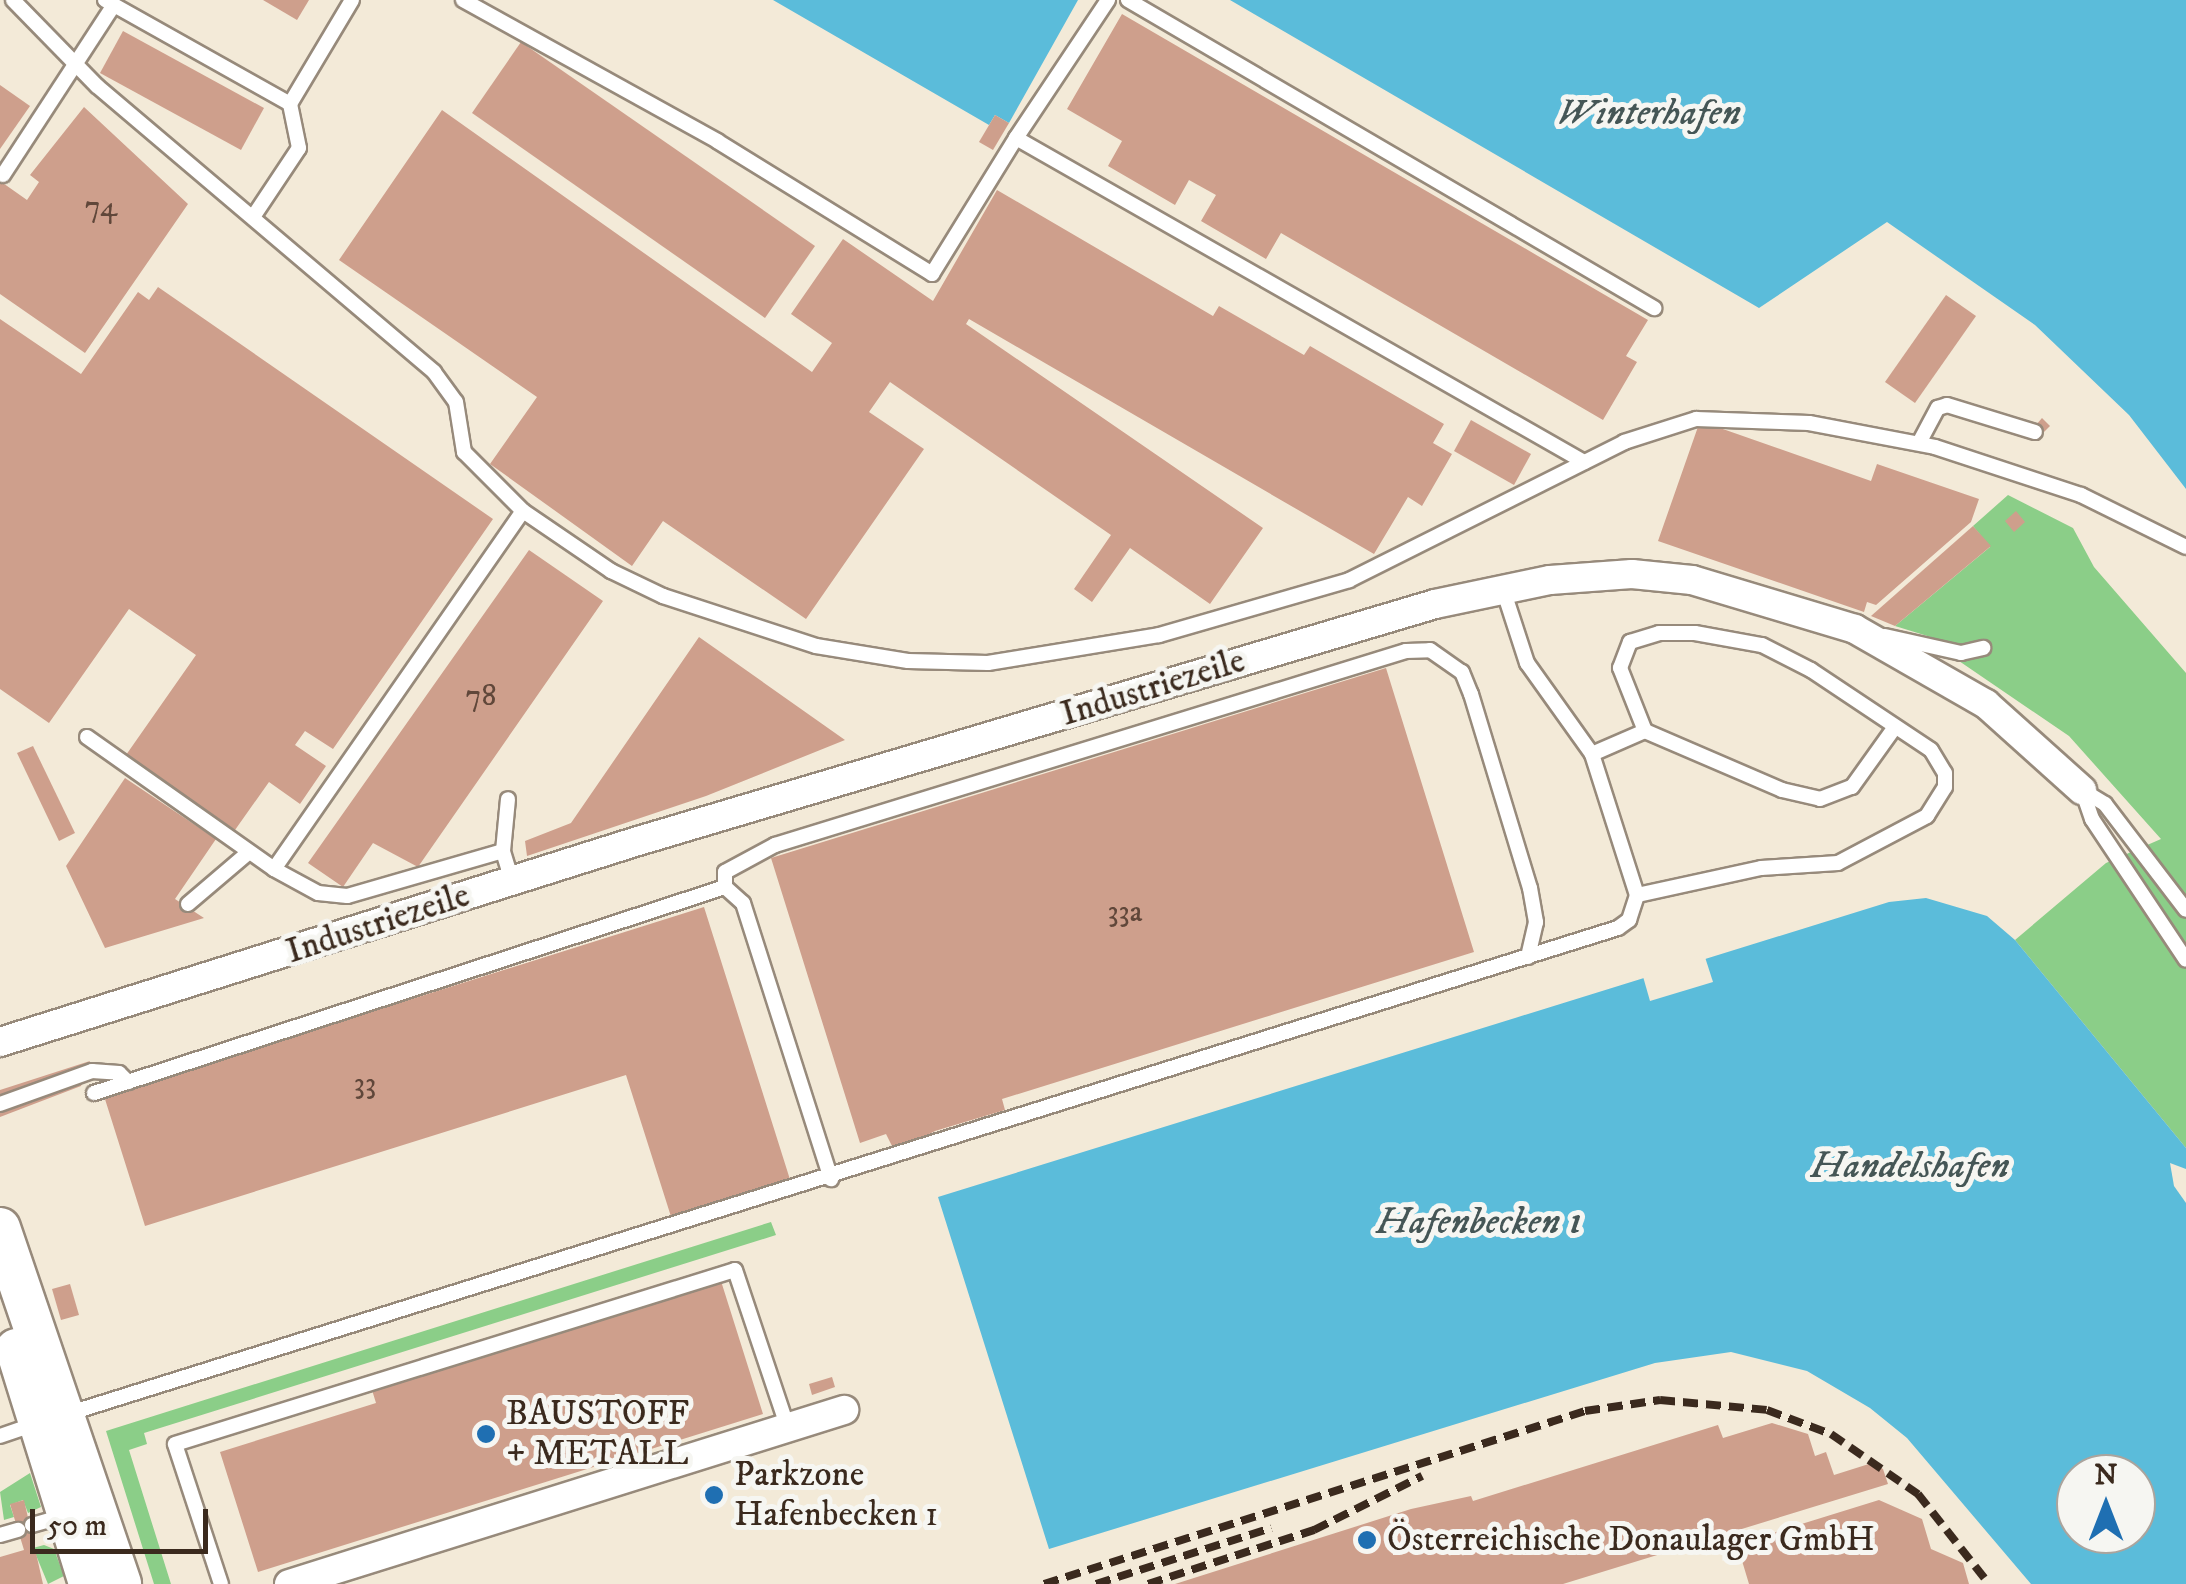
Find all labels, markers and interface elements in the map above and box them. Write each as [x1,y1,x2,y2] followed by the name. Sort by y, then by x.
[1557,91,1741,137] water label: Winterhafen
[85,190,117,226] house number: 74
[1056,640,1250,736] street label: Industriezeile
[466,679,496,715] house number: 78
[281,875,475,973] street label: Industriezeile
[1107,895,1143,931] house number: 33a
[354,1067,376,1103] house number: 33
[1811,1144,2009,1190] water label: Handelshafen
[1376,1200,1582,1246] water label: Hafenbecken 1
[506,1393,689,1475] place label: BAUSTOFF + METALL
[475,1423,497,1445] marker: BAUSTOFF + METALL
[734,1454,938,1536] place label: Parkzone Hafenbecken 1
[2056,1454,2156,1554] north arrow
[2095,1458,2117,1493] text: N
[703,1484,725,1506] marker: Parkzone Hafenbecken 1
[35,1489,212,1551] scale bar
[47,1508,107,1545] text: 50 m
[1387,1519,1875,1561] place label: Österreichische Donaulager GmbH
[1356,1529,1378,1551] marker: Österreichische Donaulager GmbH

